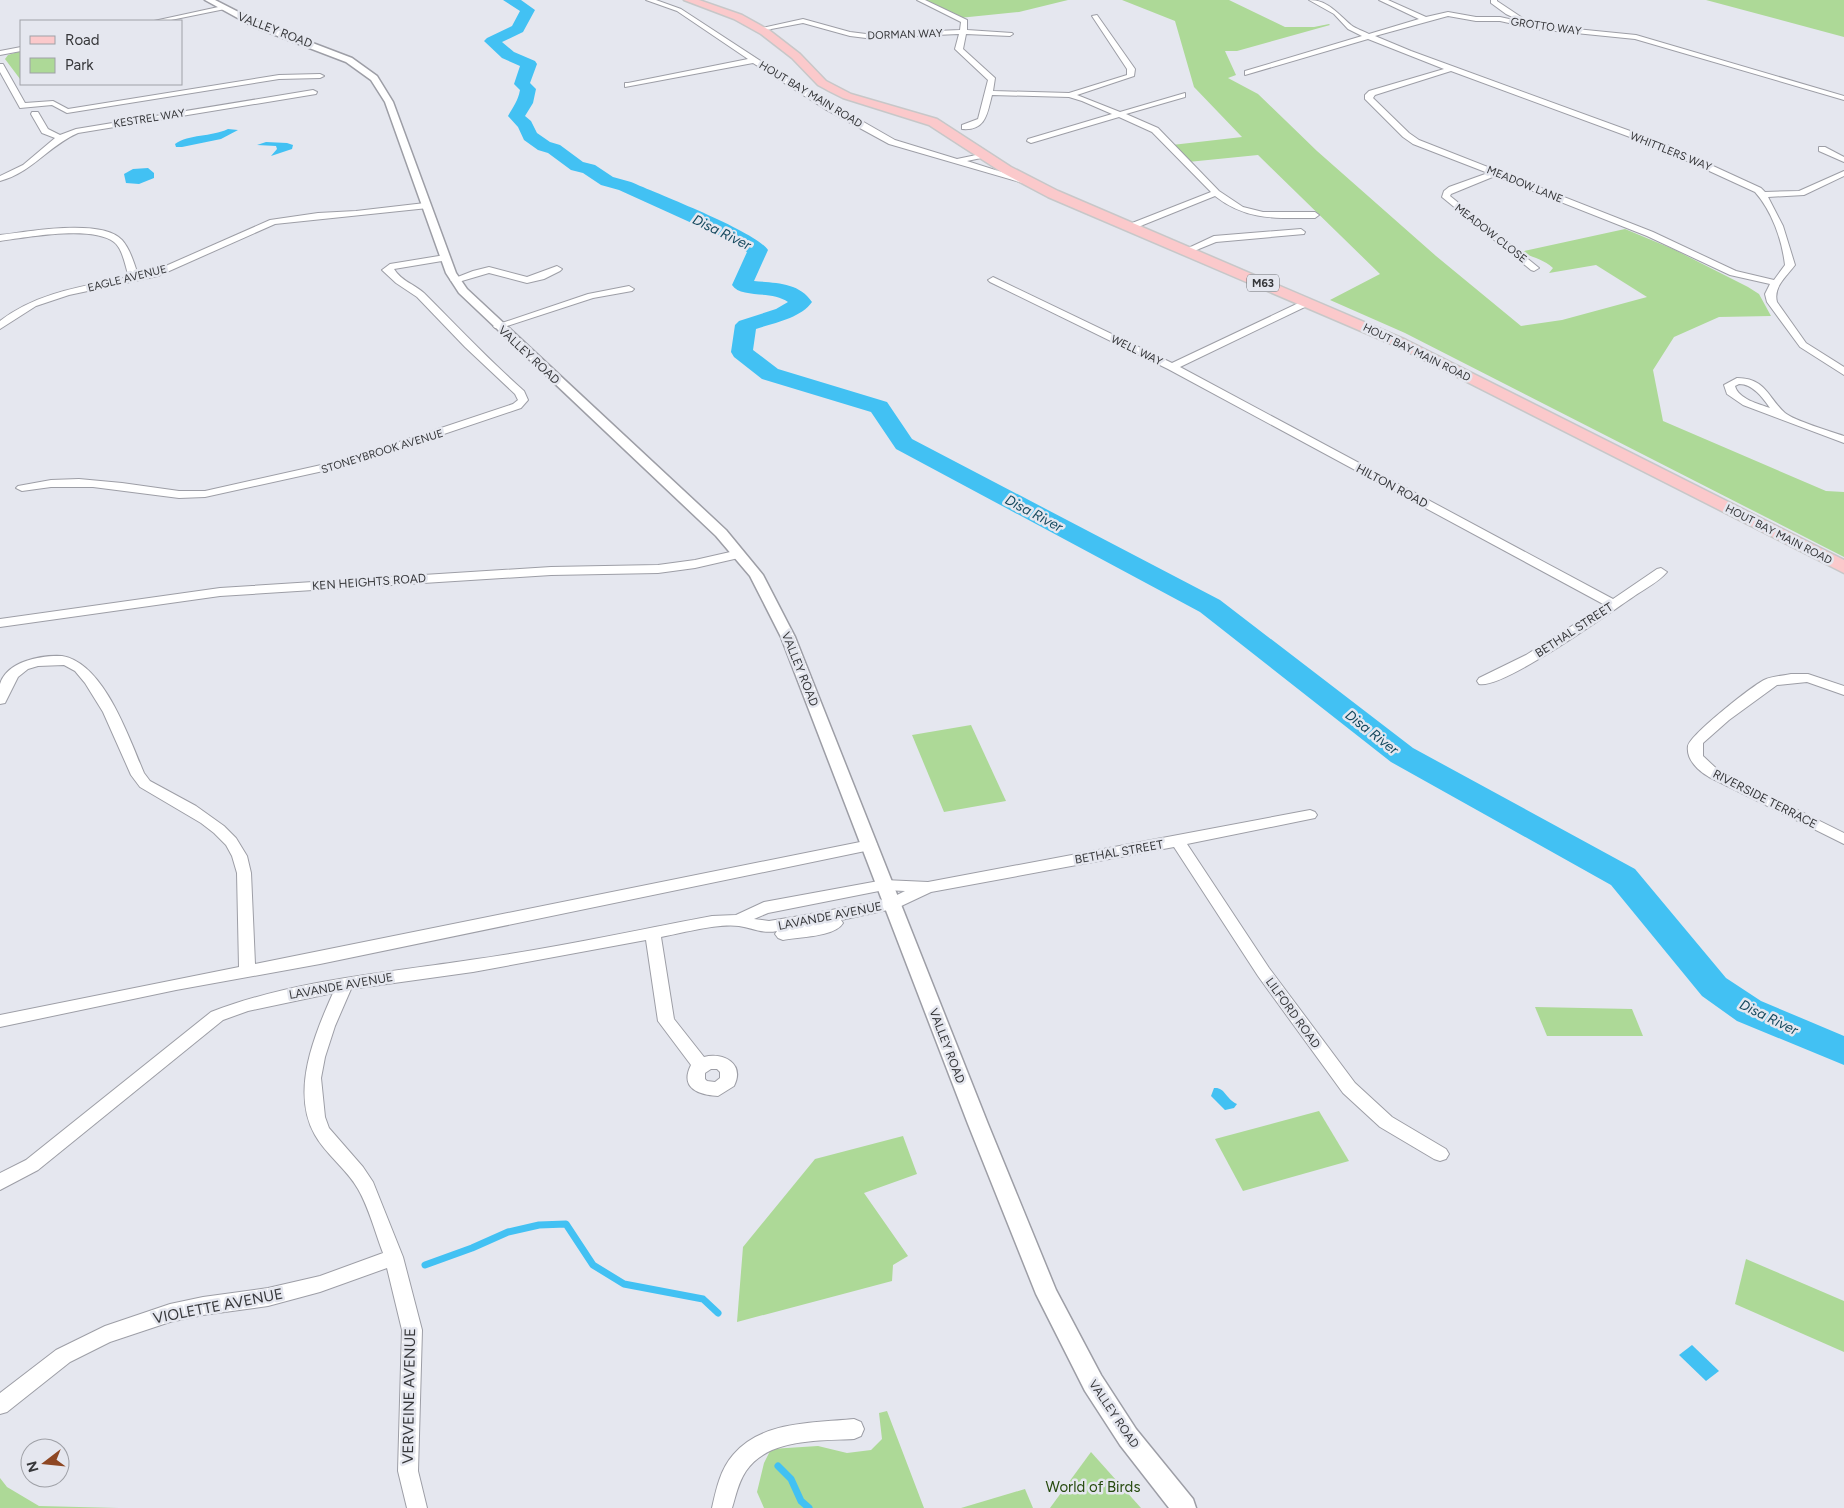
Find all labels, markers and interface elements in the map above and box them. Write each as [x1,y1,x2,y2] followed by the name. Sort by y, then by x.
[236,9,314,51] street label: VALLEY ROAD
[1510,15,1582,38] street label: GROTTO WAY
[20,20,182,85] legend
[867,27,943,42] street label: DORMAN WAY
[65,31,100,49] text: Road
[65,56,94,74] text: Park
[757,58,865,131] street label: HOUT BAY MAIN ROAD
[112,106,186,131] street label: KESTREL WAY
[1628,129,1714,174] street label: WHITTLERS WAY
[1485,163,1565,206] street label: MEADOW LANE
[1452,201,1529,266] street label: MEADOW CLOSE
[690,211,755,254] water label: Disa River
[86,262,168,295] street label: EAGLE AVENUE
[1247,274,1279,292] road number: M63
[1361,321,1473,384] street label: HOUT BAY MAIN ROAD
[495,323,563,387] street label: VALLEY ROAD
[1109,332,1165,369] street label: WELL WAY
[319,427,445,476] street label: STONEYBROOK AVENUE
[1354,461,1430,511] street label: HILTON ROAD
[1002,491,1067,536] water label: Disa River
[1723,502,1835,567] street label: HOUT BAY MAIN ROAD
[311,571,427,593] street label: KEN HEIGHTS ROAD
[1533,599,1616,660] street label: BETHAL STREET
[779,630,821,708] street label: VALLEY ROAD
[1342,706,1403,759] water label: Disa River
[1711,767,1819,831] street label: RIVERSIDE TERRACE
[1074,837,1165,867] street label: BETHAL STREET
[777,899,883,933] street label: LAVANDE AVENUE
[288,970,394,1002] street label: LAVANDE AVENUE
[1263,975,1323,1051] street label: LILFORD ROAD
[1737,996,1802,1039] water label: Disa River
[926,1007,968,1085] street label: VALLEY ROAD
[152,1285,284,1327] street label: VIOLETTE AVENUE
[399,1328,419,1464] street label: VERVEINE AVENUE
[1086,1377,1142,1451] street label: VALLEY ROAD
[20,1438,70,1488] north arrow
[23,1459,43,1474] text: N
[1046,1478,1140,1496] park label: World of Birds

